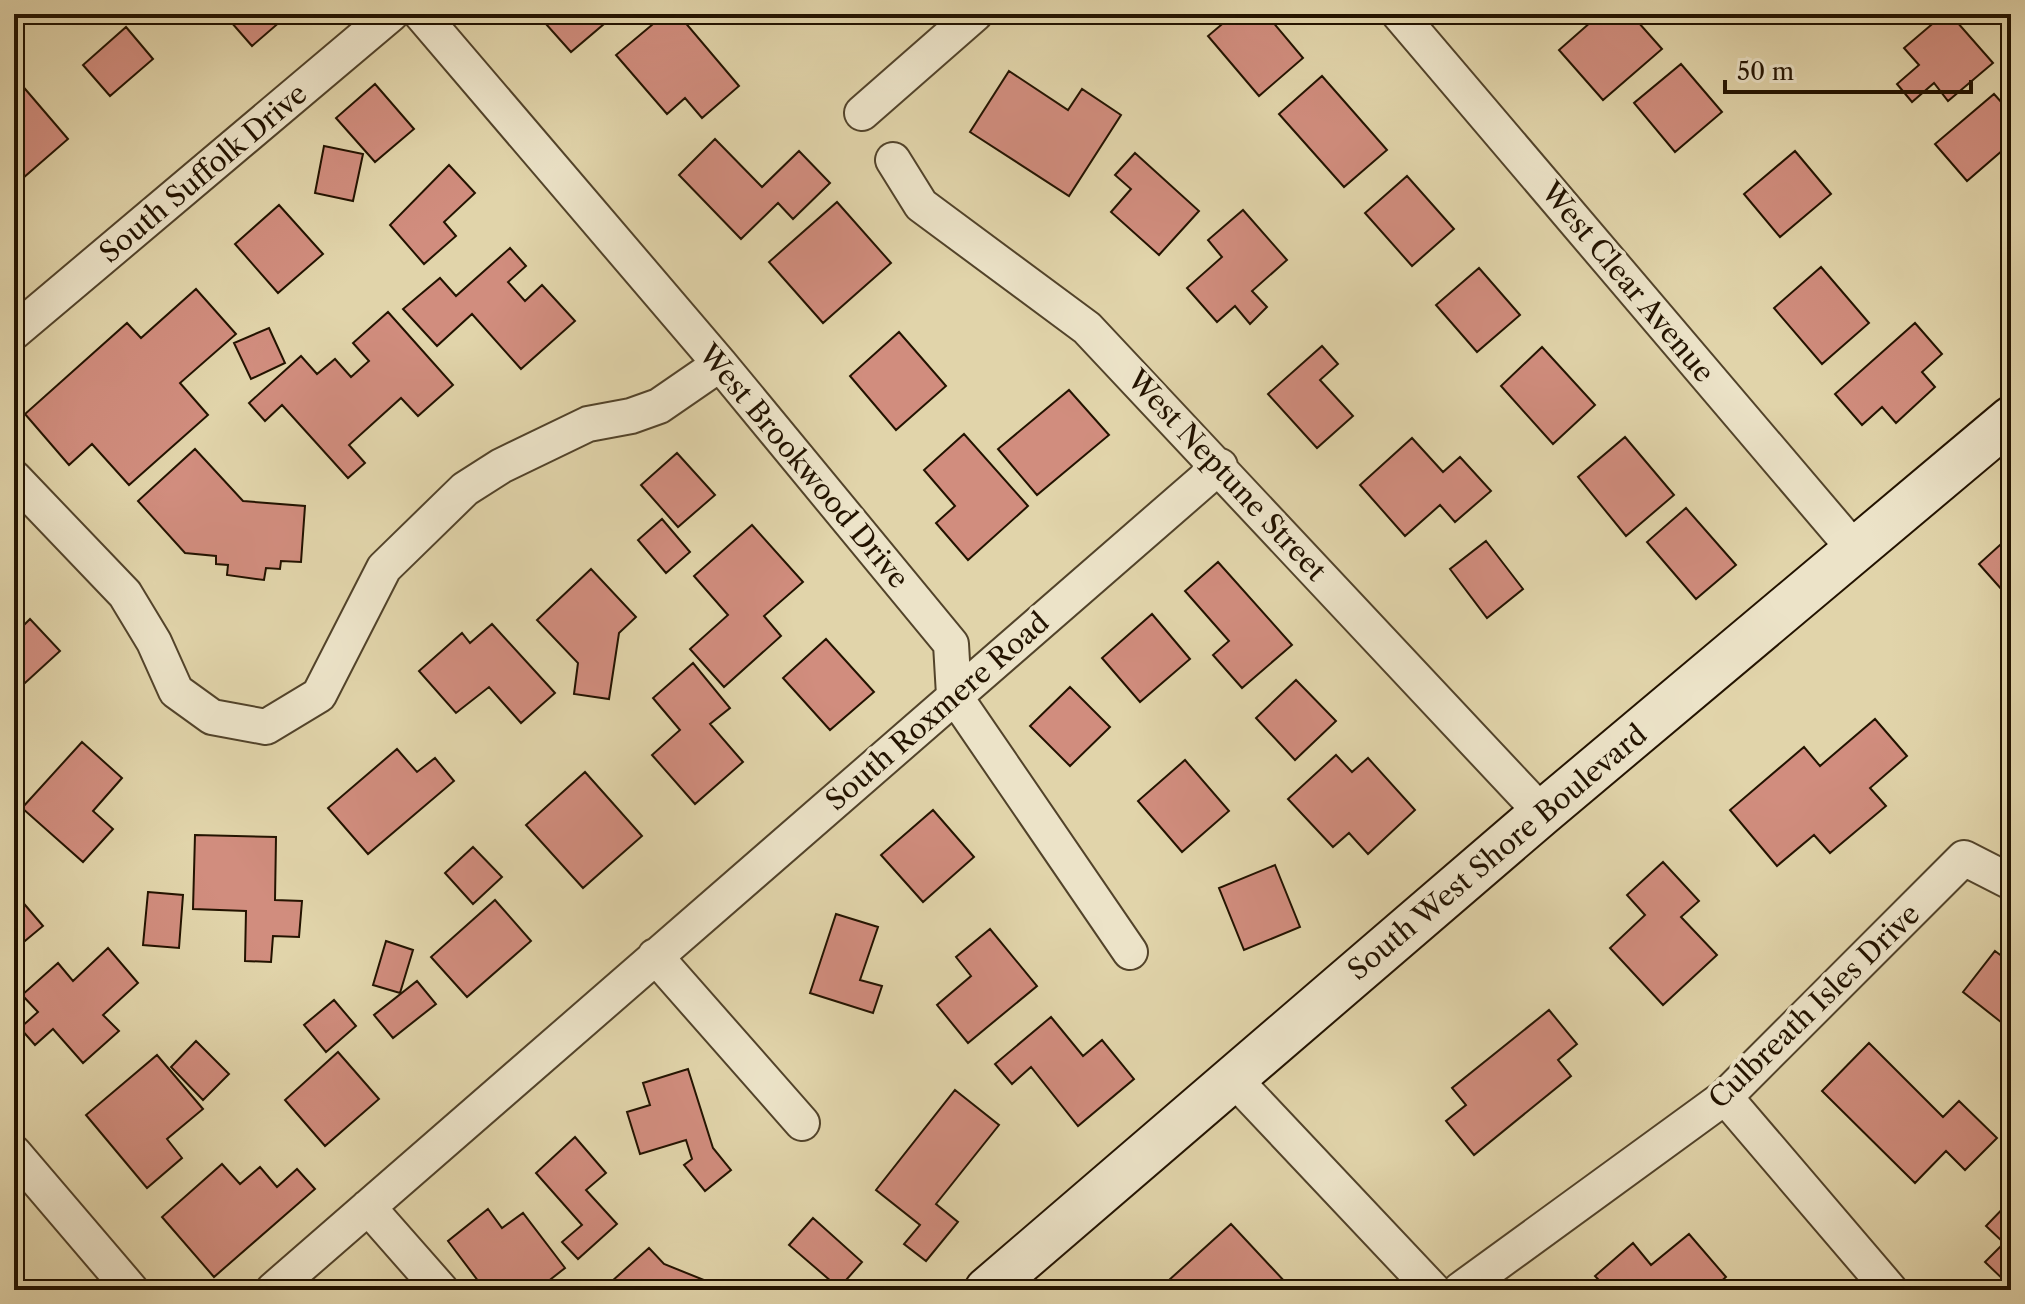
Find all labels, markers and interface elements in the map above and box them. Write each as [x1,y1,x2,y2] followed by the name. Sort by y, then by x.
[1725,44,1971,94] scale bar
[1737,57,1794,86] text: 50 m
[92,76,314,270] street label: South Suffolk Drive
[1534,174,1722,389] street label: West Clear Avenue
[691,336,916,595] street label: West Brookwood Drive
[1120,362,1334,588] street label: West Neptune Street
[818,605,1056,817] street label: South Roxmere Road
[1341,717,1653,987] street label: South West Shore Boulevard
[1702,897,1926,1115] street label: Culbreath Isles Drive

